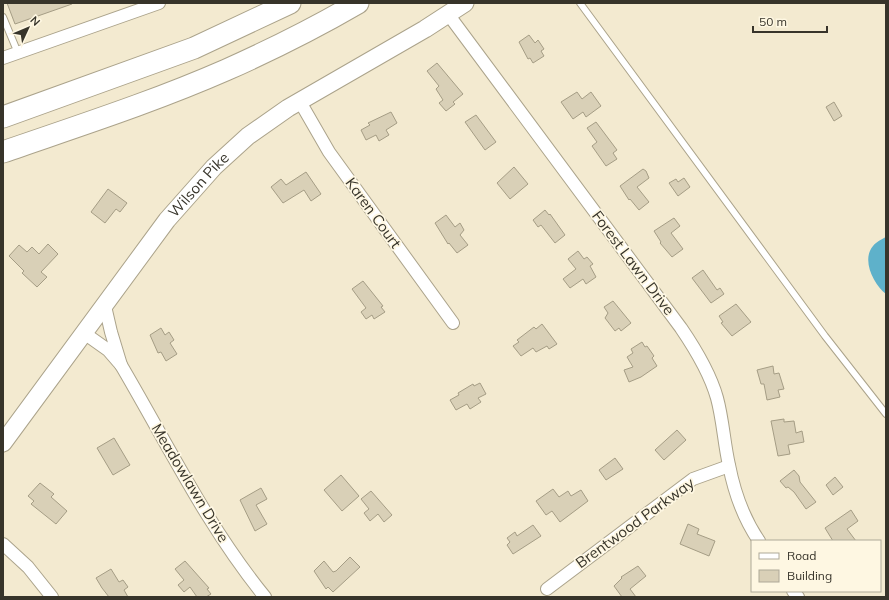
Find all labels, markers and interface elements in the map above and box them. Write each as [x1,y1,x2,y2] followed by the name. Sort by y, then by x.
[8,8,48,48] north arrow
[753,8,827,34] scale bar
[27,13,43,29] text: N
[759,14,787,29] text: 50 m
[164,148,233,221] street label: Wilson Pike
[341,174,405,252] street label: Karen Court
[588,207,679,319] street label: Forest Lawn Drive
[148,420,233,545] street label: Meadowlawn Drive
[572,473,698,572] street label: Brentwood Parkway
[751,540,881,592] legend
[787,548,816,563] text: Road
[787,568,832,583] text: Building

